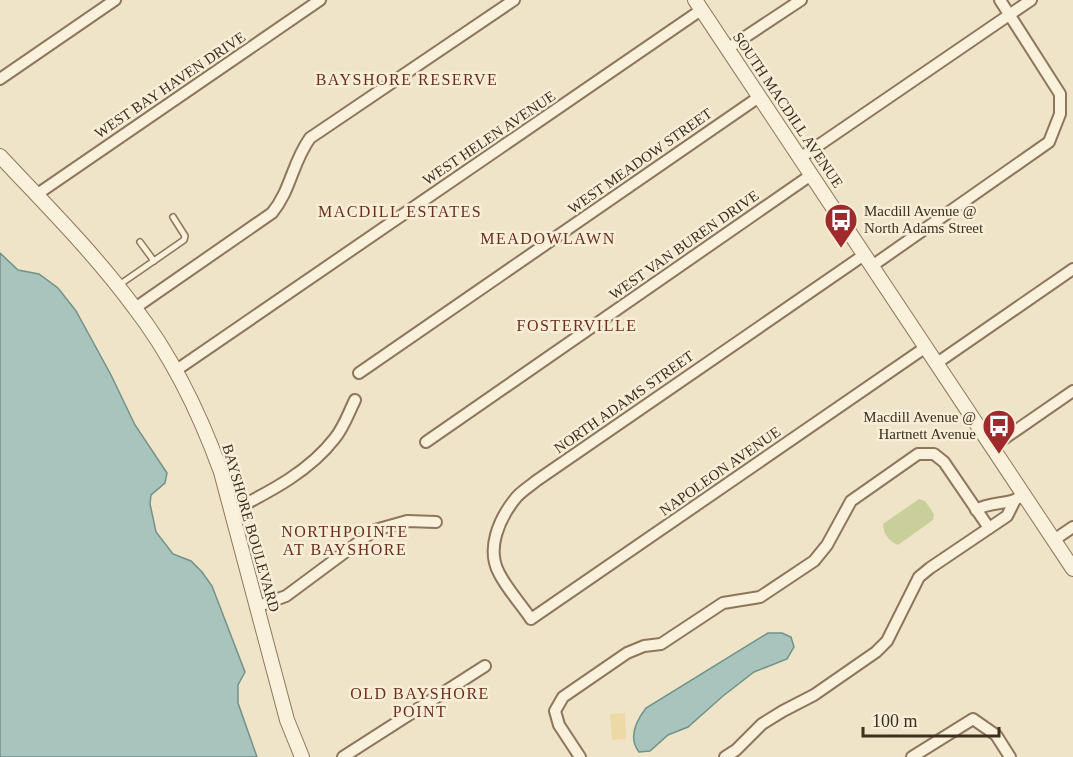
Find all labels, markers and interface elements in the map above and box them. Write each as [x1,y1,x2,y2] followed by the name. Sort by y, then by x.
[92,29,248,141] street label: WEST BAY HAVEN DRIVE
[730,29,846,191] street label: SOUTH MACDILL AVENUE
[316,71,498,88] district label: BAYSHORE RESERVE
[420,88,558,188] street label: WEST HELEN AVENUE
[565,105,715,217] street label: WEST MEADOW STREET
[606,187,762,303] street label: WEST VAN BUREN DRIVE
[823,202,859,249] bus stop icon: Macdill Avenue @ North Adams Street
[318,203,482,220] district label: MACDILL ESTATES
[864,203,984,236] place label: Macdill Avenue @ North Adams Street
[480,230,616,247] district label: MEADOWLAWN
[517,317,638,334] district label: FOSTERVILLE
[551,348,697,456] street label: NORTH ADAMS STREET
[981,408,1017,455] bus stop icon: Macdill Avenue @ Hartnett Avenue
[863,409,976,442] place label: Macdill Avenue @ Hartnett Avenue
[657,423,783,519] street label: NAPOLEON AVENUE
[219,442,283,614] street label: BAYSHORE BOULEVARD
[281,523,409,558] district label: NORTHPOINTE AT BAYSHORE
[350,685,490,720] district label: OLD BAYSHORE POINT
[863,700,1000,738] scale bar
[872,711,918,731] text: 100 m

